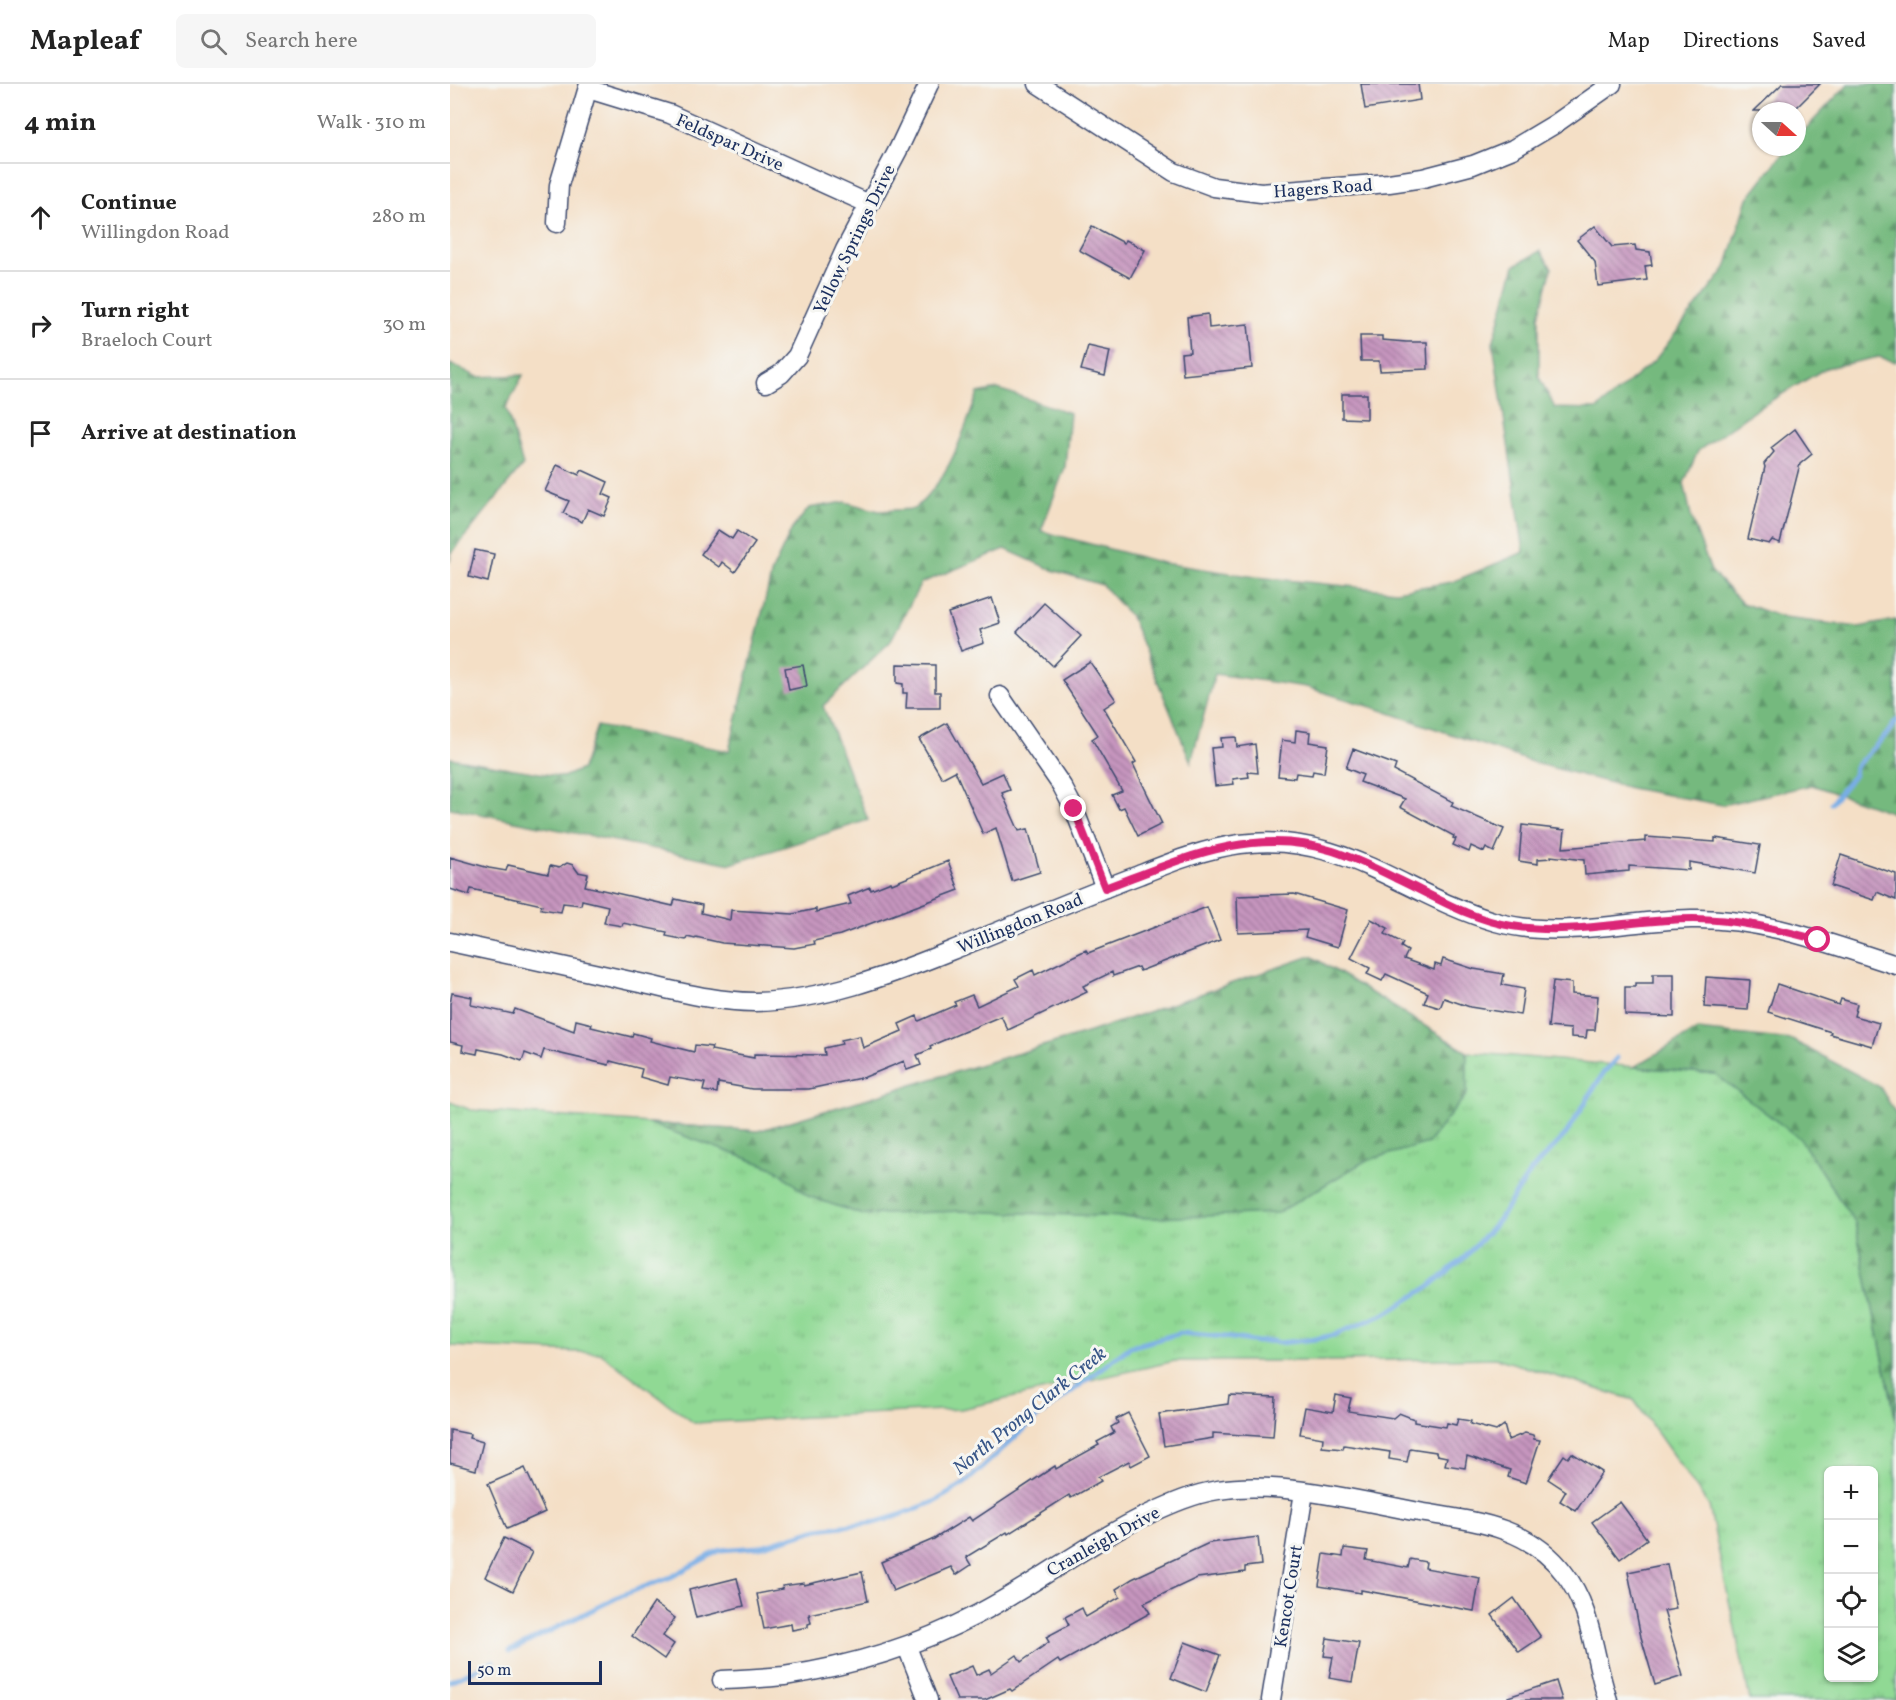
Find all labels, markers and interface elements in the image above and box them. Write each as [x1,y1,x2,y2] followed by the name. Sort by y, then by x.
[176,14,596,68] search box
[30,22,140,61] text: Mapleaf
[197,25,230,58] icon: search
[245,26,358,57] text: Search here
[1608,27,1650,56] text: Map
[1683,27,1779,56] text: Directions
[1812,27,1866,56] text: Saved
[1752,102,1806,156] north arrow
[24,105,96,141] text: 4 min
[672,108,787,178] street label: Feldspar Drive
[317,109,426,137] text: Walk · 310 m
[808,161,902,319] street label: Yellow Springs Drive
[1272,174,1374,205] street label: Hagers Road
[81,188,177,219] text: Continue
[24,201,57,234] icon: ahead
[371,203,426,231] text: 280 m
[81,219,230,247] text: Willingdon Road
[81,296,189,327] text: Turn right
[24,309,57,342] icon: right
[382,311,426,339] text: 30 m
[81,327,213,355] text: Braeloch Court
[24,417,57,450] icon: arrive
[81,418,297,449] text: Arrive at destination
[1060,795,1086,821] route end
[954,888,1087,961] street label: Willingdon Road
[1804,926,1830,952] route start
[947,1341,1113,1482] water label: North Prong Clark Creek
[1824,1466,1878,1682] map controls
[1824,1466,1878,1520] button: +
[1043,1501,1165,1584] street label: Cranleigh Drive
[1824,1520,1878,1574] button: −
[1269,1543,1310,1649] street label: Kencot Court
[1824,1574,1878,1628] button: locate
[1824,1628,1878,1682] button: layers
[468,1658,602,1686] scale bar
[477,1660,511,1682] text: 50 m

